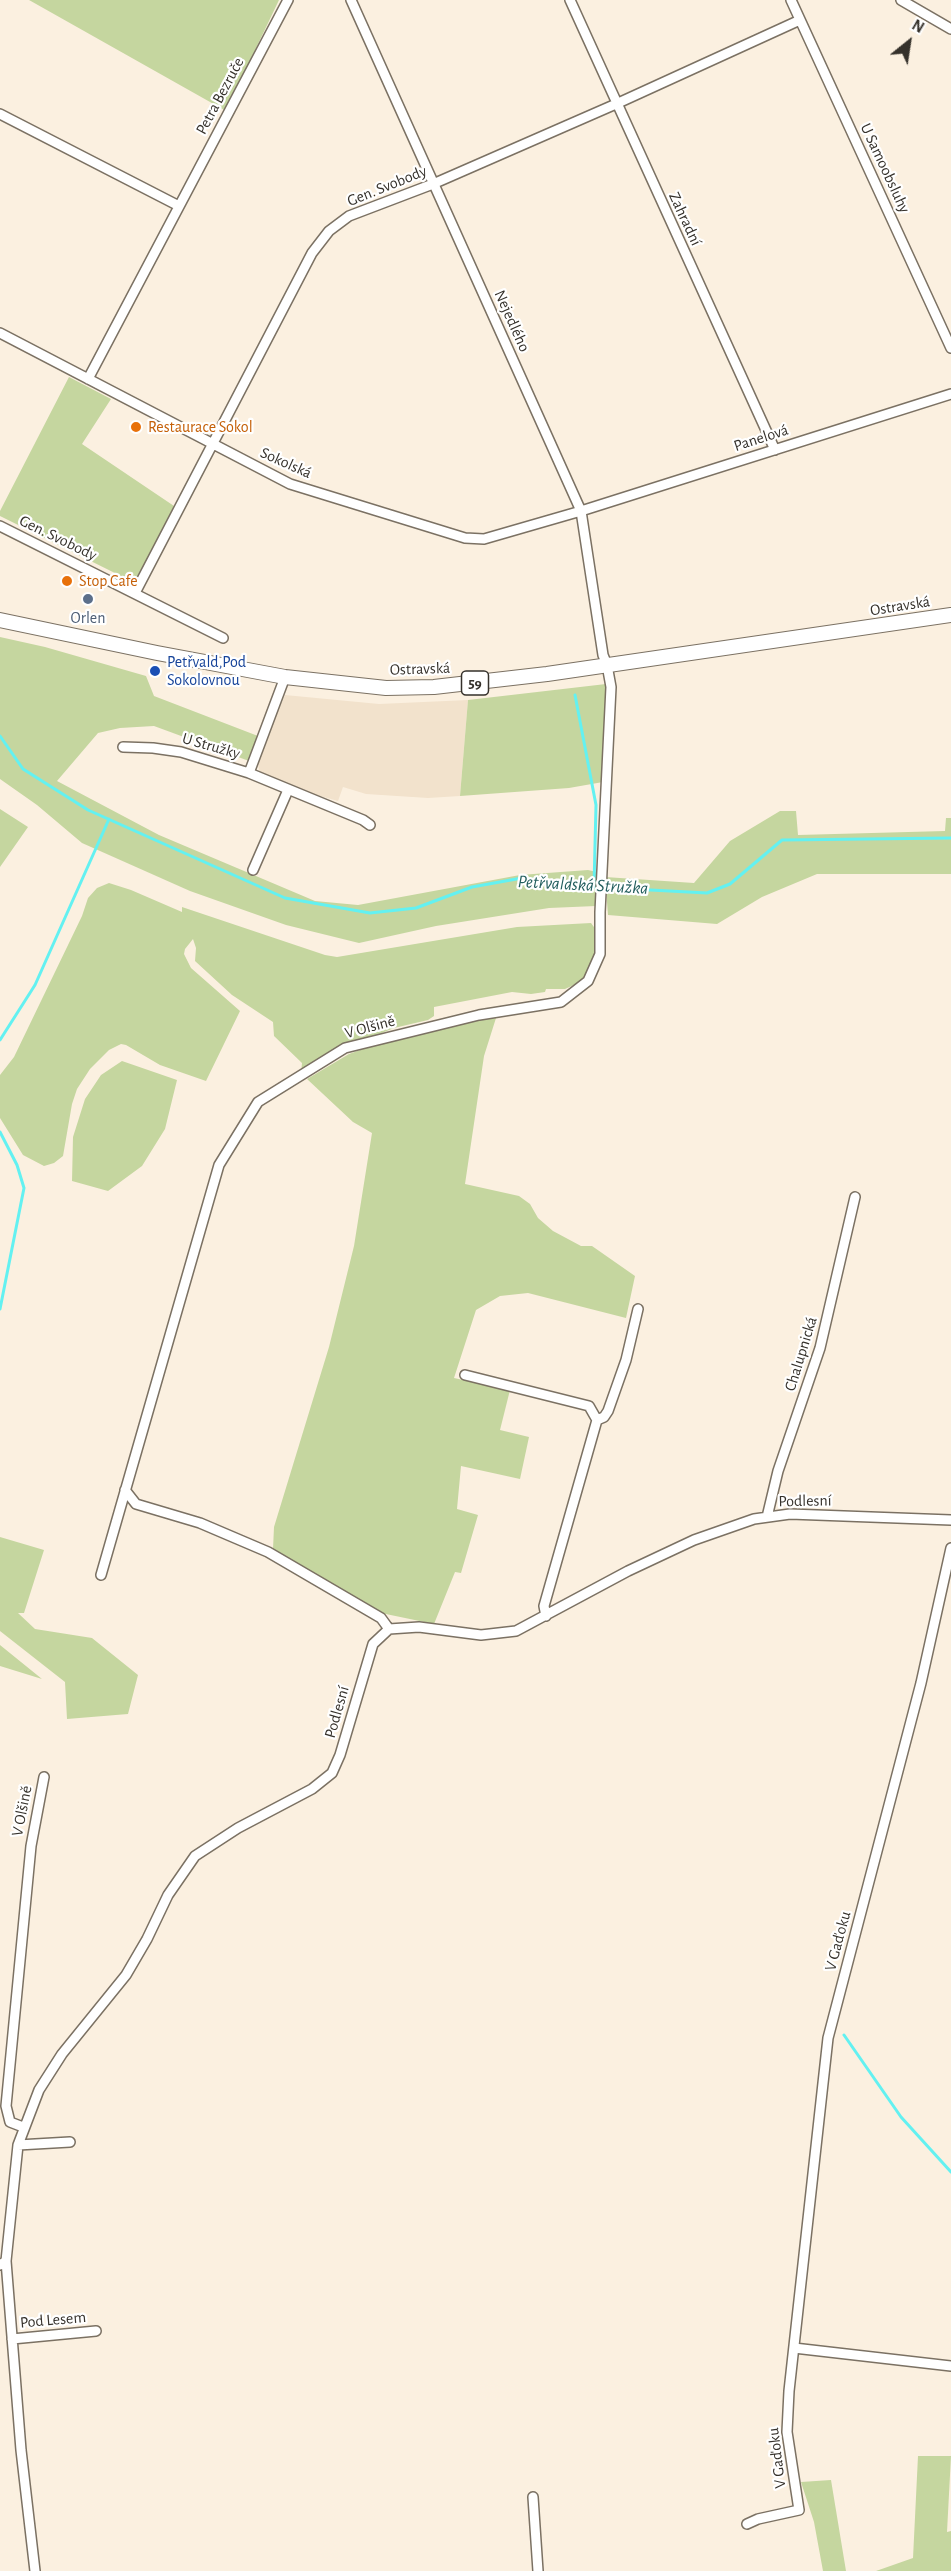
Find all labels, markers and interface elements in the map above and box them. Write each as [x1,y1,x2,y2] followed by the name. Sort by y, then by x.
[879,12,939,72] north arrow
[909,17,927,36] text: N
[192,54,248,138] street label: Petra Bezruče
[856,120,914,216] street label: U Samoobsluhy
[344,161,430,211] street label: Gen. Svobody
[664,189,706,249] street label: Zahradní
[490,287,534,355] street label: Nejedlého
[148,417,253,437] place label: Restaurace Sokol
[129,420,143,434] marker: Restaurace Sokol
[731,420,791,456] street label: Panelová
[257,443,315,483] street label: Sokolská
[16,511,100,565] street label: Gen. Svobody
[79,571,138,591] place label: Stop Cafe
[60,574,74,588] marker: Stop Cafe
[81,592,95,606] marker: Orlen
[869,592,931,620] street label: Ostravská
[71,608,105,628] place label: Orlen
[167,652,246,690] place label: Petřvald,Pod Sokolovnou
[389,658,451,680] street label: Ostravská
[148,664,162,678] marker: Petřvald,Pod Sokolovnou
[462,671,488,695] road number: 59
[180,729,242,763] street label: U Stružky
[517,871,649,899] water label: Petřvaldská Stružka
[343,1011,397,1043] street label: V Olšině
[781,1314,821,1394] street label: Chalupnická
[778,1491,832,1511] street label: Podlesní
[320,1684,354,1740] street label: Podlesní
[8,1784,36,1838] street label: V Olšině
[821,1909,855,1973] street label: V Gaďoku
[19,2308,87,2332] street label: Pod Lesem
[764,2427,790,2489] street label: V Gaďoku

